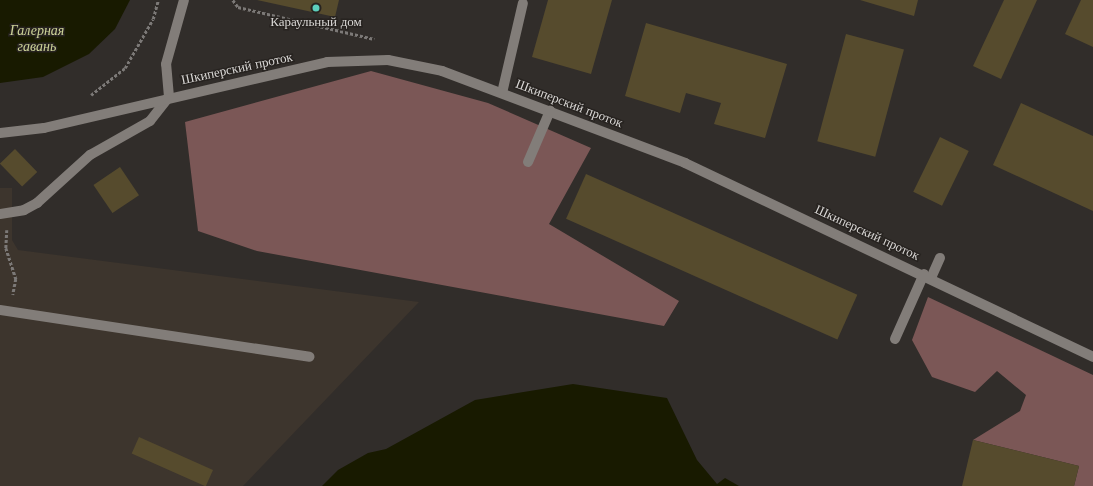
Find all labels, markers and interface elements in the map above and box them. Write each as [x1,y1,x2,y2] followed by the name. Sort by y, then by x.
[311,3,321,13] marker: Караульный дом
[270,14,362,30] place label: Караульный дом
[10,22,64,54] water label: Галерная гавань
[180,50,294,88] street label: Шкиперский проток
[513,76,625,132] street label: Шкиперский проток
[812,202,922,264] street label: Шкиперский проток

